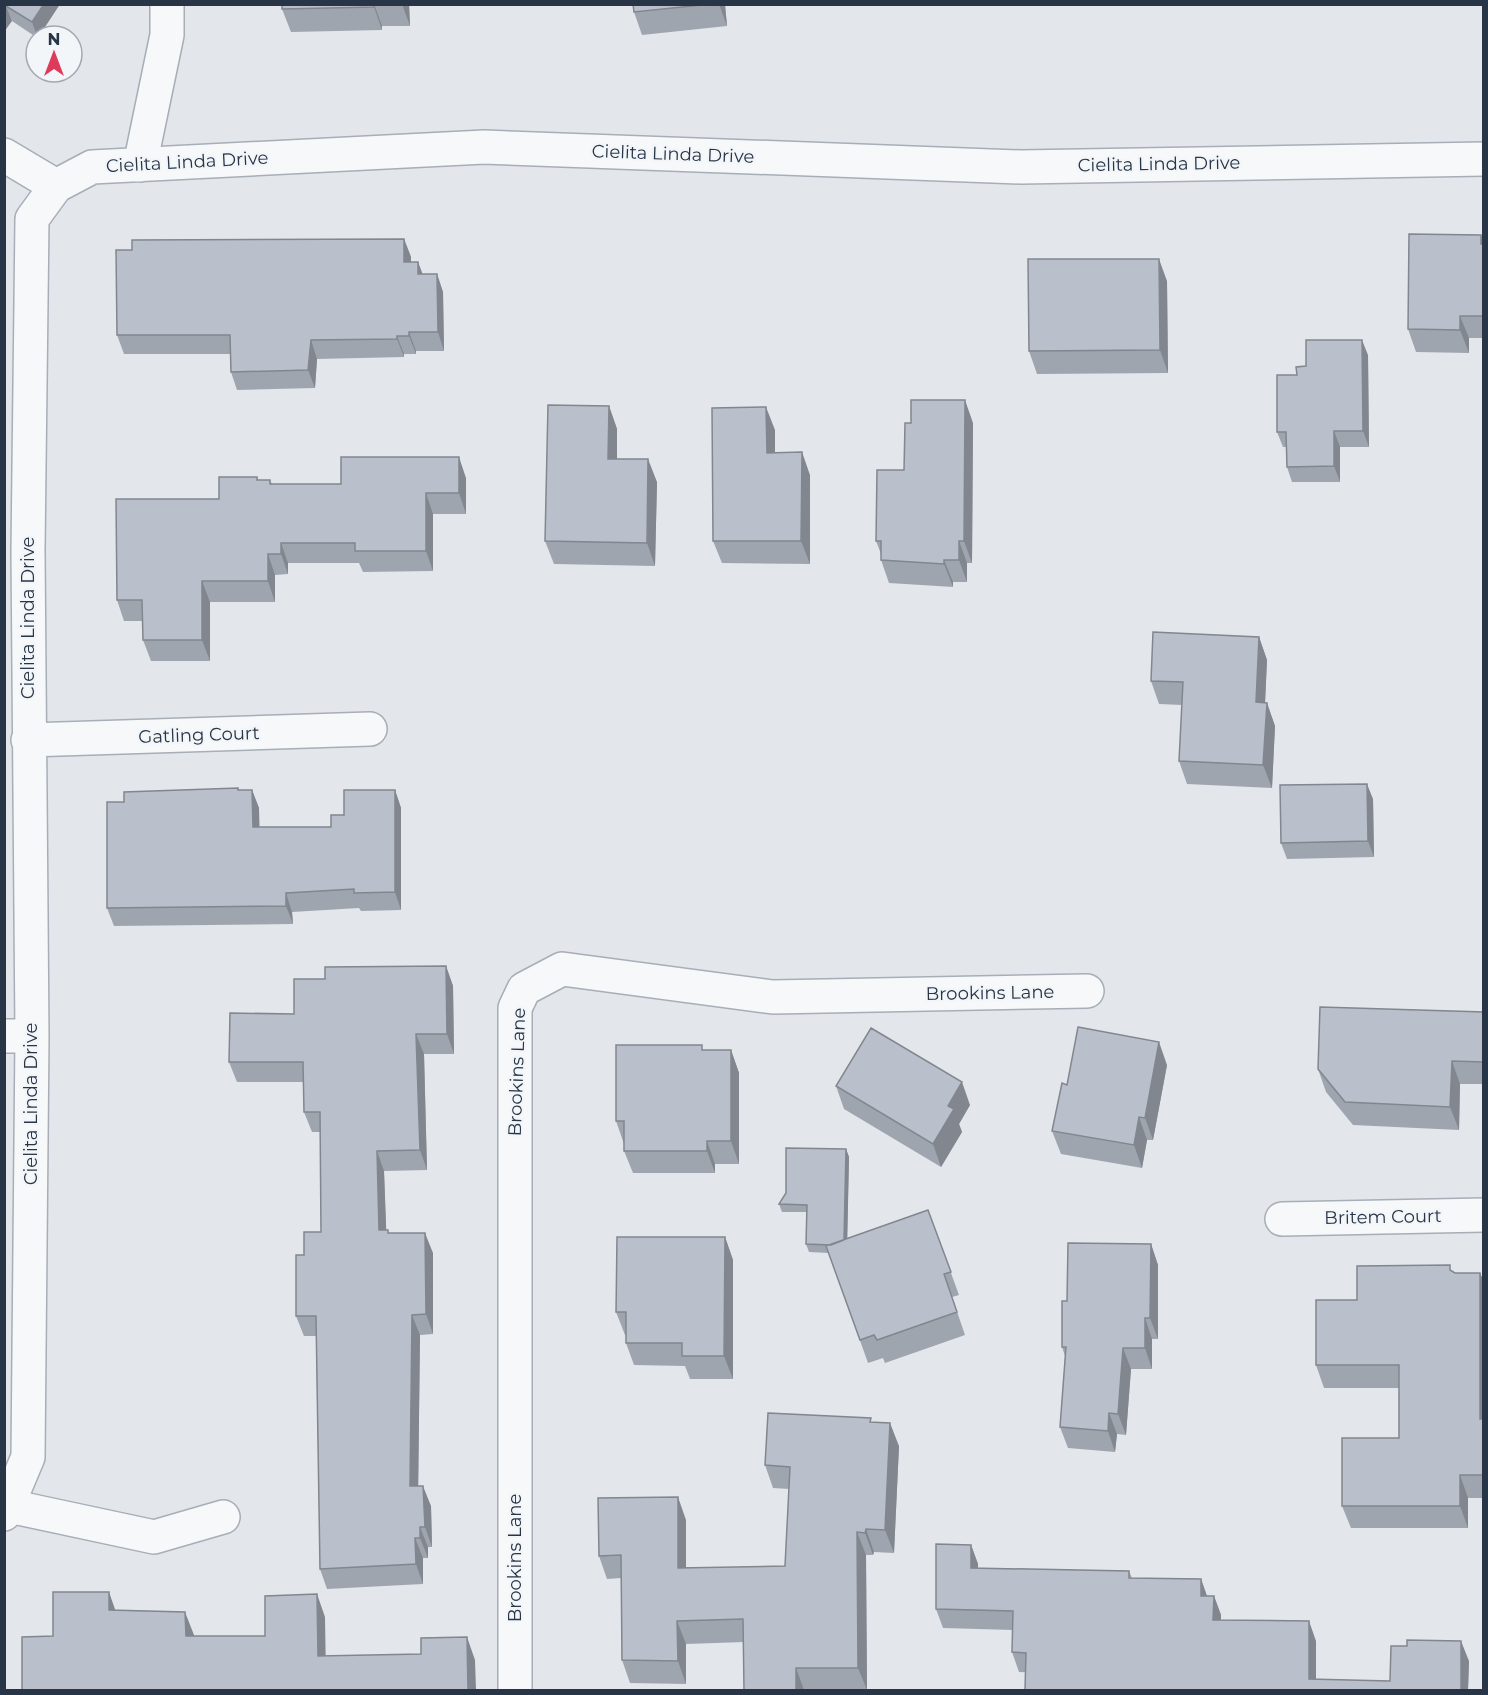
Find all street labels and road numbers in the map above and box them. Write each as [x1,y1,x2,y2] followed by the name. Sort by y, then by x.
[591,140,755,168] street label: Cielita Linda Drive
[105,147,269,177] street label: Cielita Linda Drive
[1078,152,1241,176] street label: Cielita Linda Drive
[17,537,39,699] street label: Cielita Linda Drive
[138,722,260,748] street label: Gatling Court
[925,981,1055,1005] street label: Brookins Lane
[504,1007,530,1137] street label: Brookins Lane
[20,1023,42,1185] street label: Cielita Linda Drive
[1324,1205,1442,1229] street label: Britem Court
[504,1494,526,1622] street label: Brookins Lane

